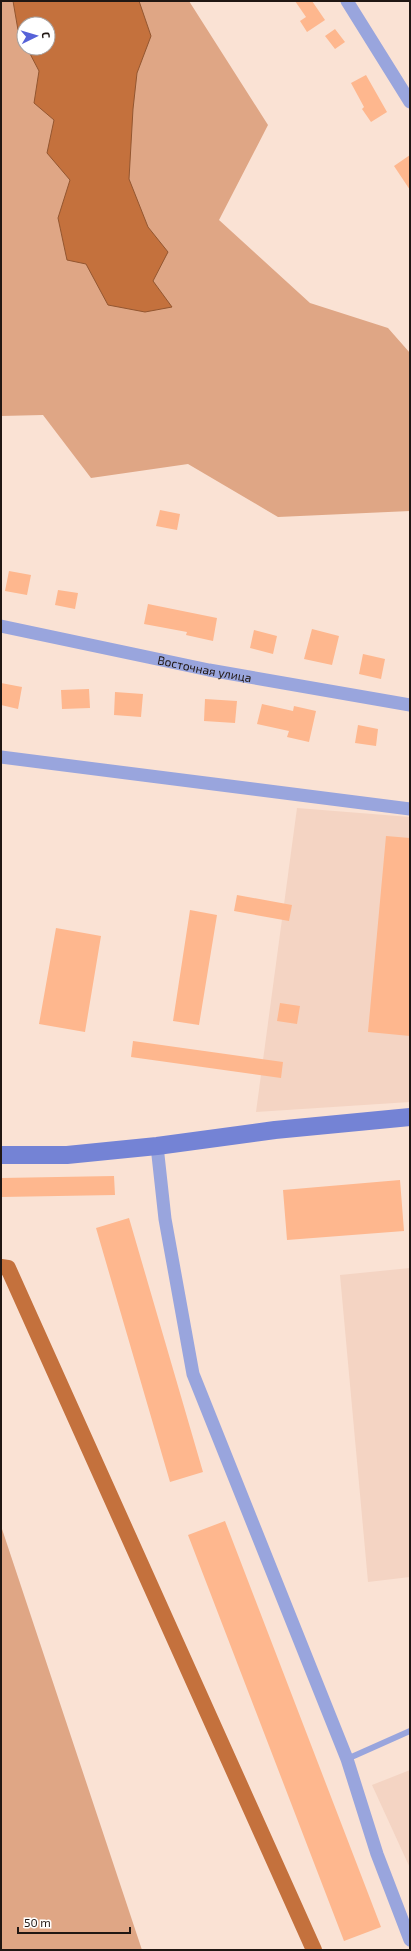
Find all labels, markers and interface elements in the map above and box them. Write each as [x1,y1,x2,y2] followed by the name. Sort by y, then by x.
[16,16,56,56] north arrow
[40,31,53,39] text: С
[156,652,253,684] street label: Восточная улица
[18,1909,130,1935] scale bar
[24,1915,51,1929] text: 50 m

